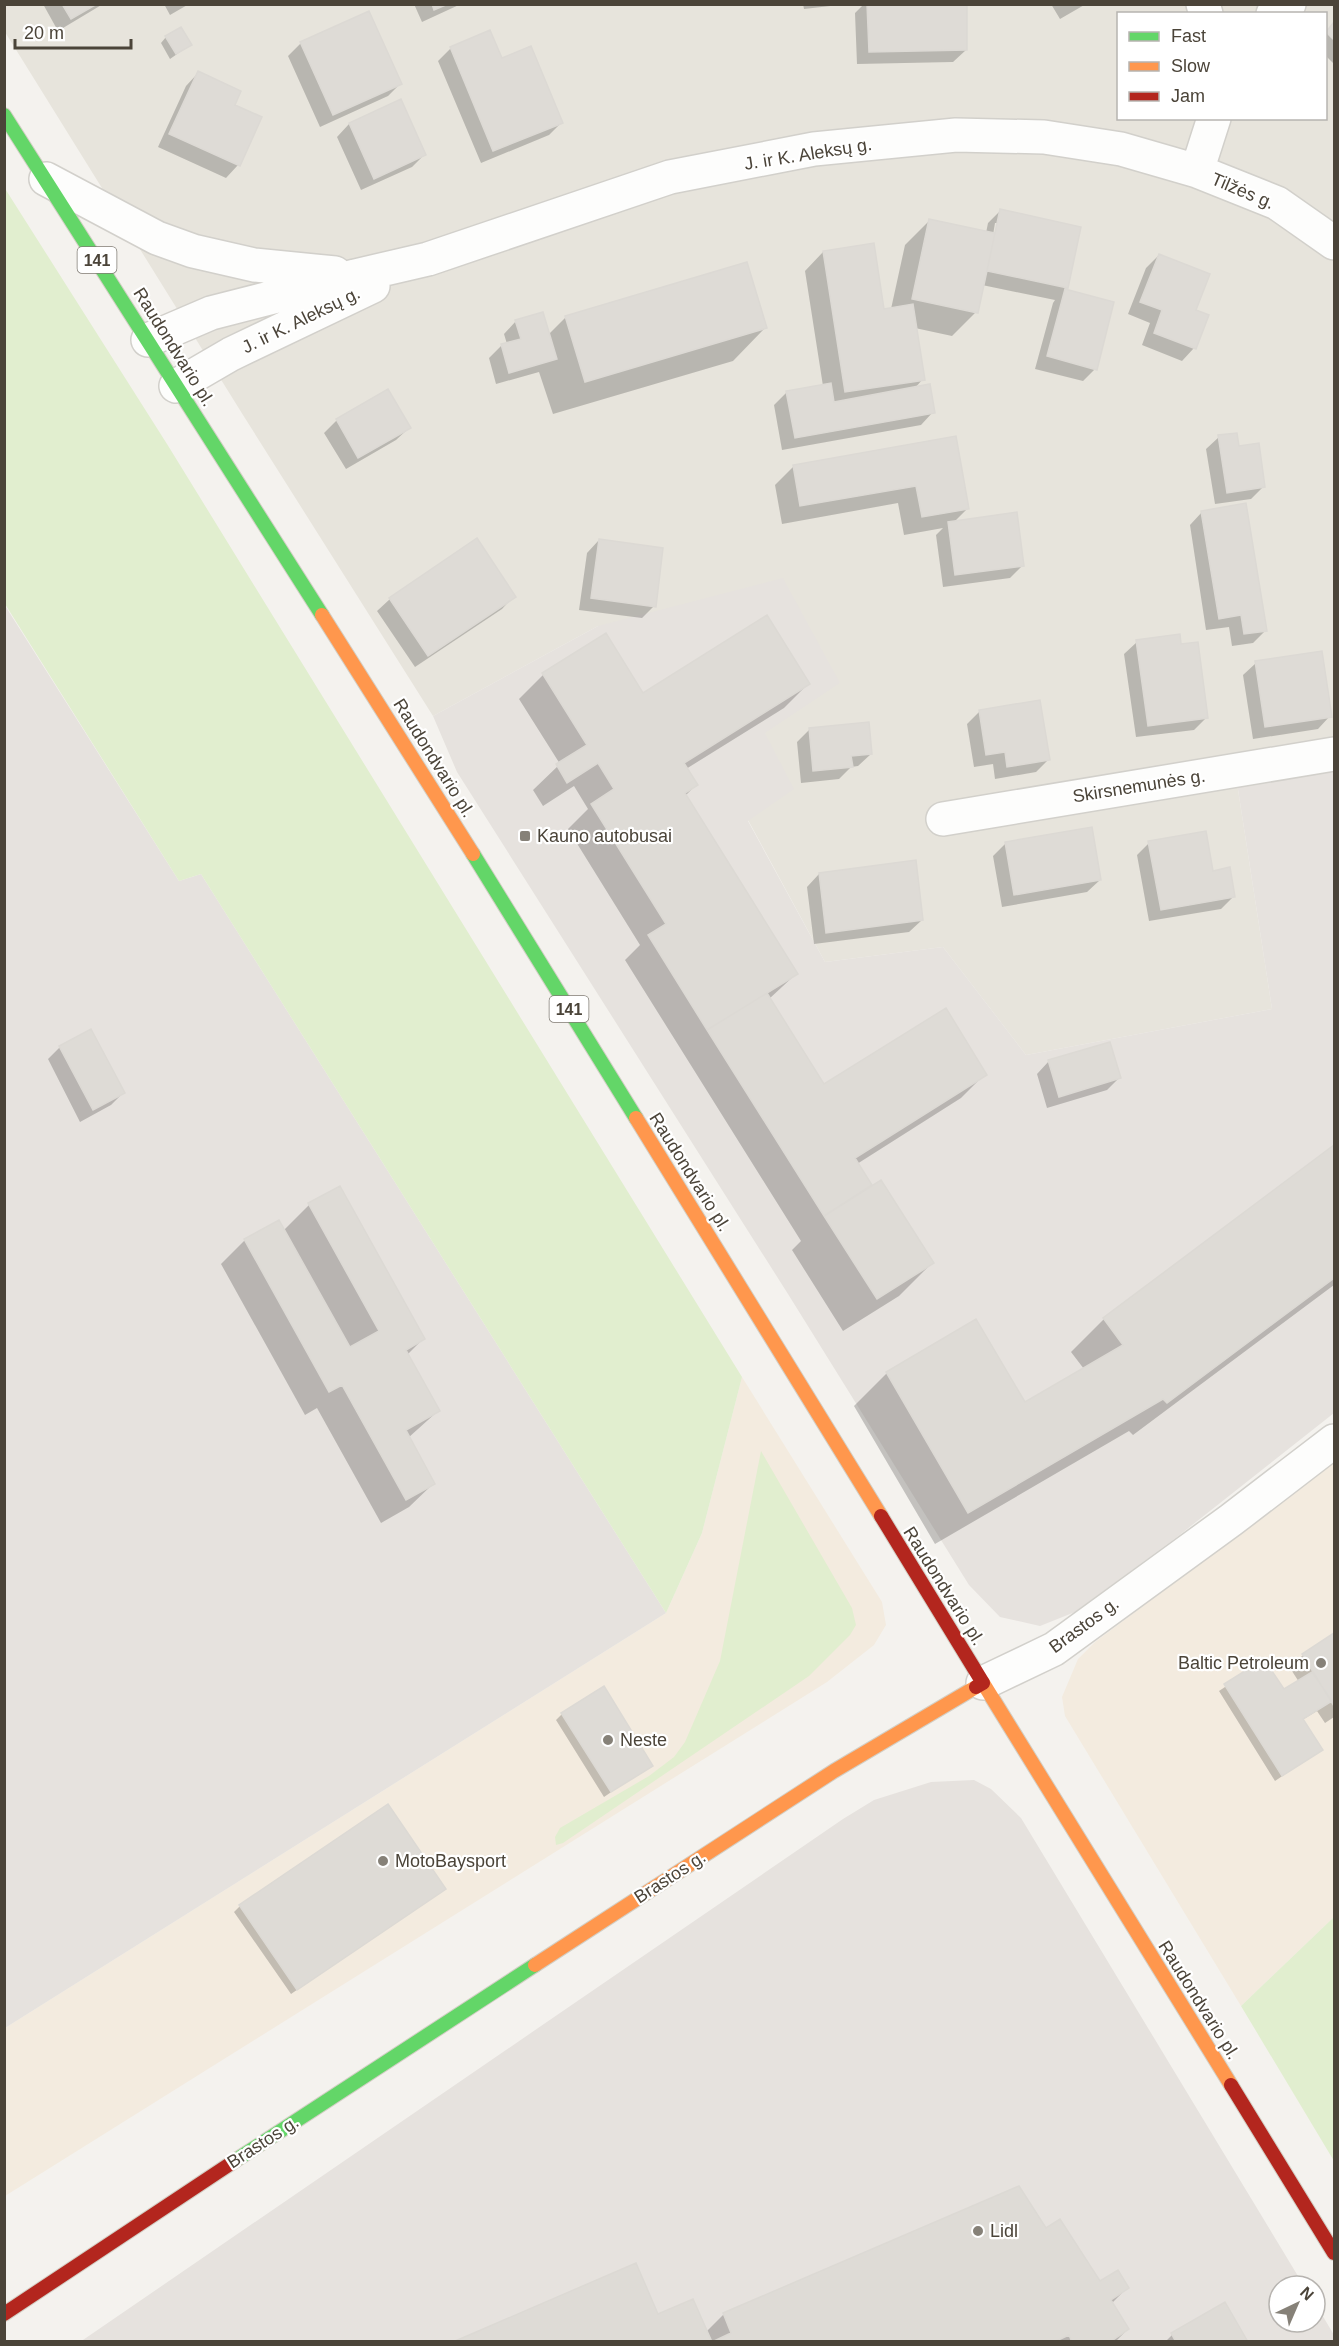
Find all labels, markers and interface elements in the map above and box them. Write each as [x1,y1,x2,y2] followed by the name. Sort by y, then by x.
[15,12,130,50] scale bar
[1117,12,1327,120] legend
[24,23,64,43] text: 20 m
[1171,26,1206,46] text: Fast
[1171,56,1211,76] text: Slow
[1171,86,1205,106] text: Jam
[743,134,873,174] street label: J. ir K. Aleksų g.
[1209,169,1277,213] street label: Tilžės g.
[78,247,116,273] road number: 141
[239,283,363,357] street label: J. ir K. Aleksų g.
[129,284,219,410] street label: Raudondvario pl.
[389,695,479,821] street label: Raudondvario pl.
[1071,766,1207,806] street label: Skirsnemunės g.
[537,826,672,846] place label: Kauno autobusai
[518,829,532,843] marker: Kauno autobusai
[550,996,588,1022] road number: 141
[645,1109,735,1235] street label: Raudondvario pl.
[899,1523,989,1649] street label: Raudondvario pl.
[1045,1593,1123,1657] street label: Brastos g.
[1178,1653,1309,1673] place label: Baltic Petroleum
[1314,1656,1328,1670] marker: Baltic Petroleum
[620,1730,667,1750] place label: Neste
[601,1733,615,1747] marker: Neste
[631,1847,709,1907] street label: Brastos g.
[395,1851,506,1871] place label: MotoBaysport
[376,1854,390,1868] marker: MotoBaysport
[1154,1937,1244,2063] street label: Raudondvario pl.
[224,2112,302,2172] street label: Brastos g.
[990,2221,1018,2241] place label: Lidl
[971,2224,985,2238] marker: Lidl
[1267,2274,1327,2334] north arrow
[1297,2283,1317,2304] text: N

